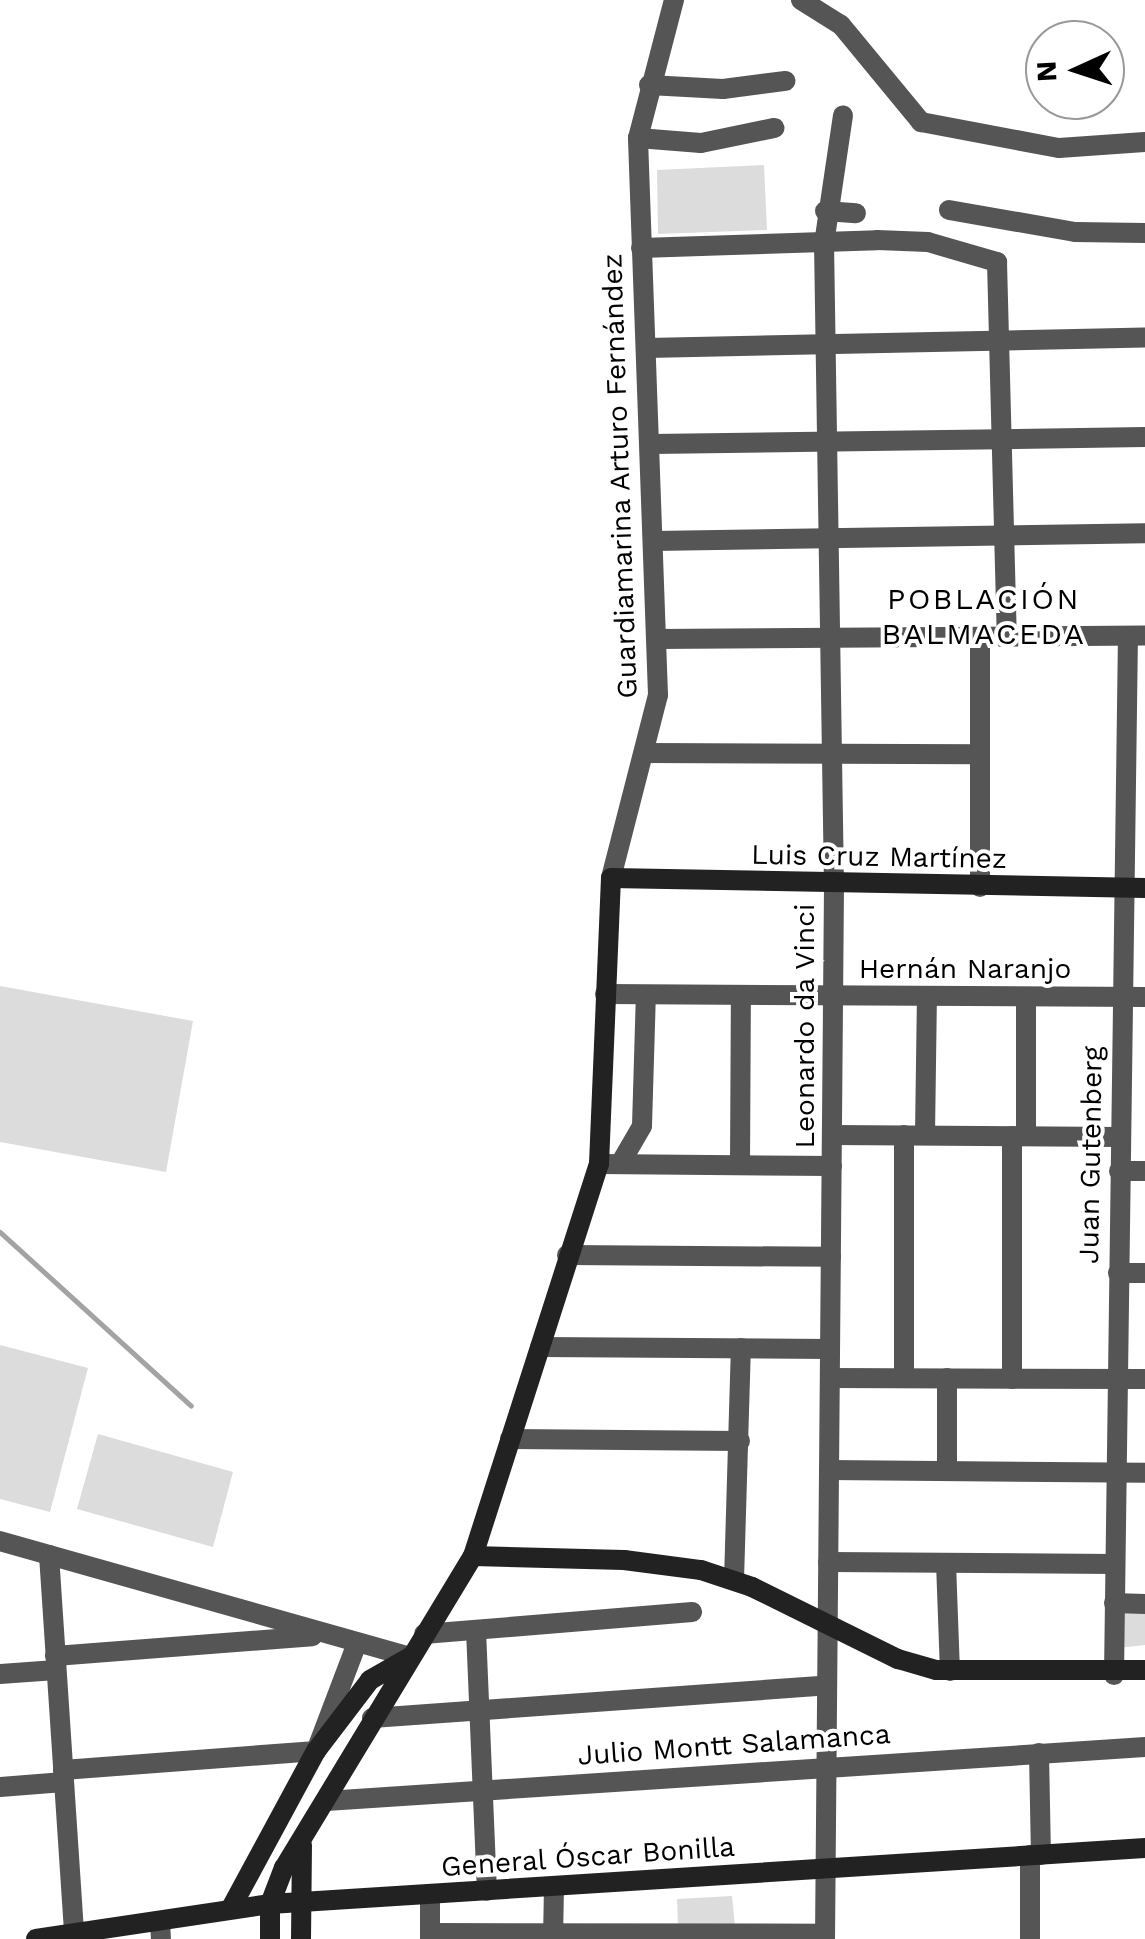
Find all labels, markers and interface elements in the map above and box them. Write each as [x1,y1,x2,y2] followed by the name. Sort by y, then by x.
[1025,20,1125,120] north arrow
[1030,60,1064,83] text: N
[595,252,645,700] street label: Guardiamarina Arturo Fernández
[882,581,1086,652] district label: POBLACIÓN BALMACEDA
[751,838,1007,876] street label: Luis Cruz Martínez
[788,903,822,1149] street label: Leonardo da Vinci
[859,952,1071,986] street label: Hernán Naranjo
[1072,1046,1110,1264] street label: Juan Gutenberg
[577,1717,891,1773] street label: Julio Montt Salamanca
[439,1830,737,1884] street label: General Óscar Bonilla

